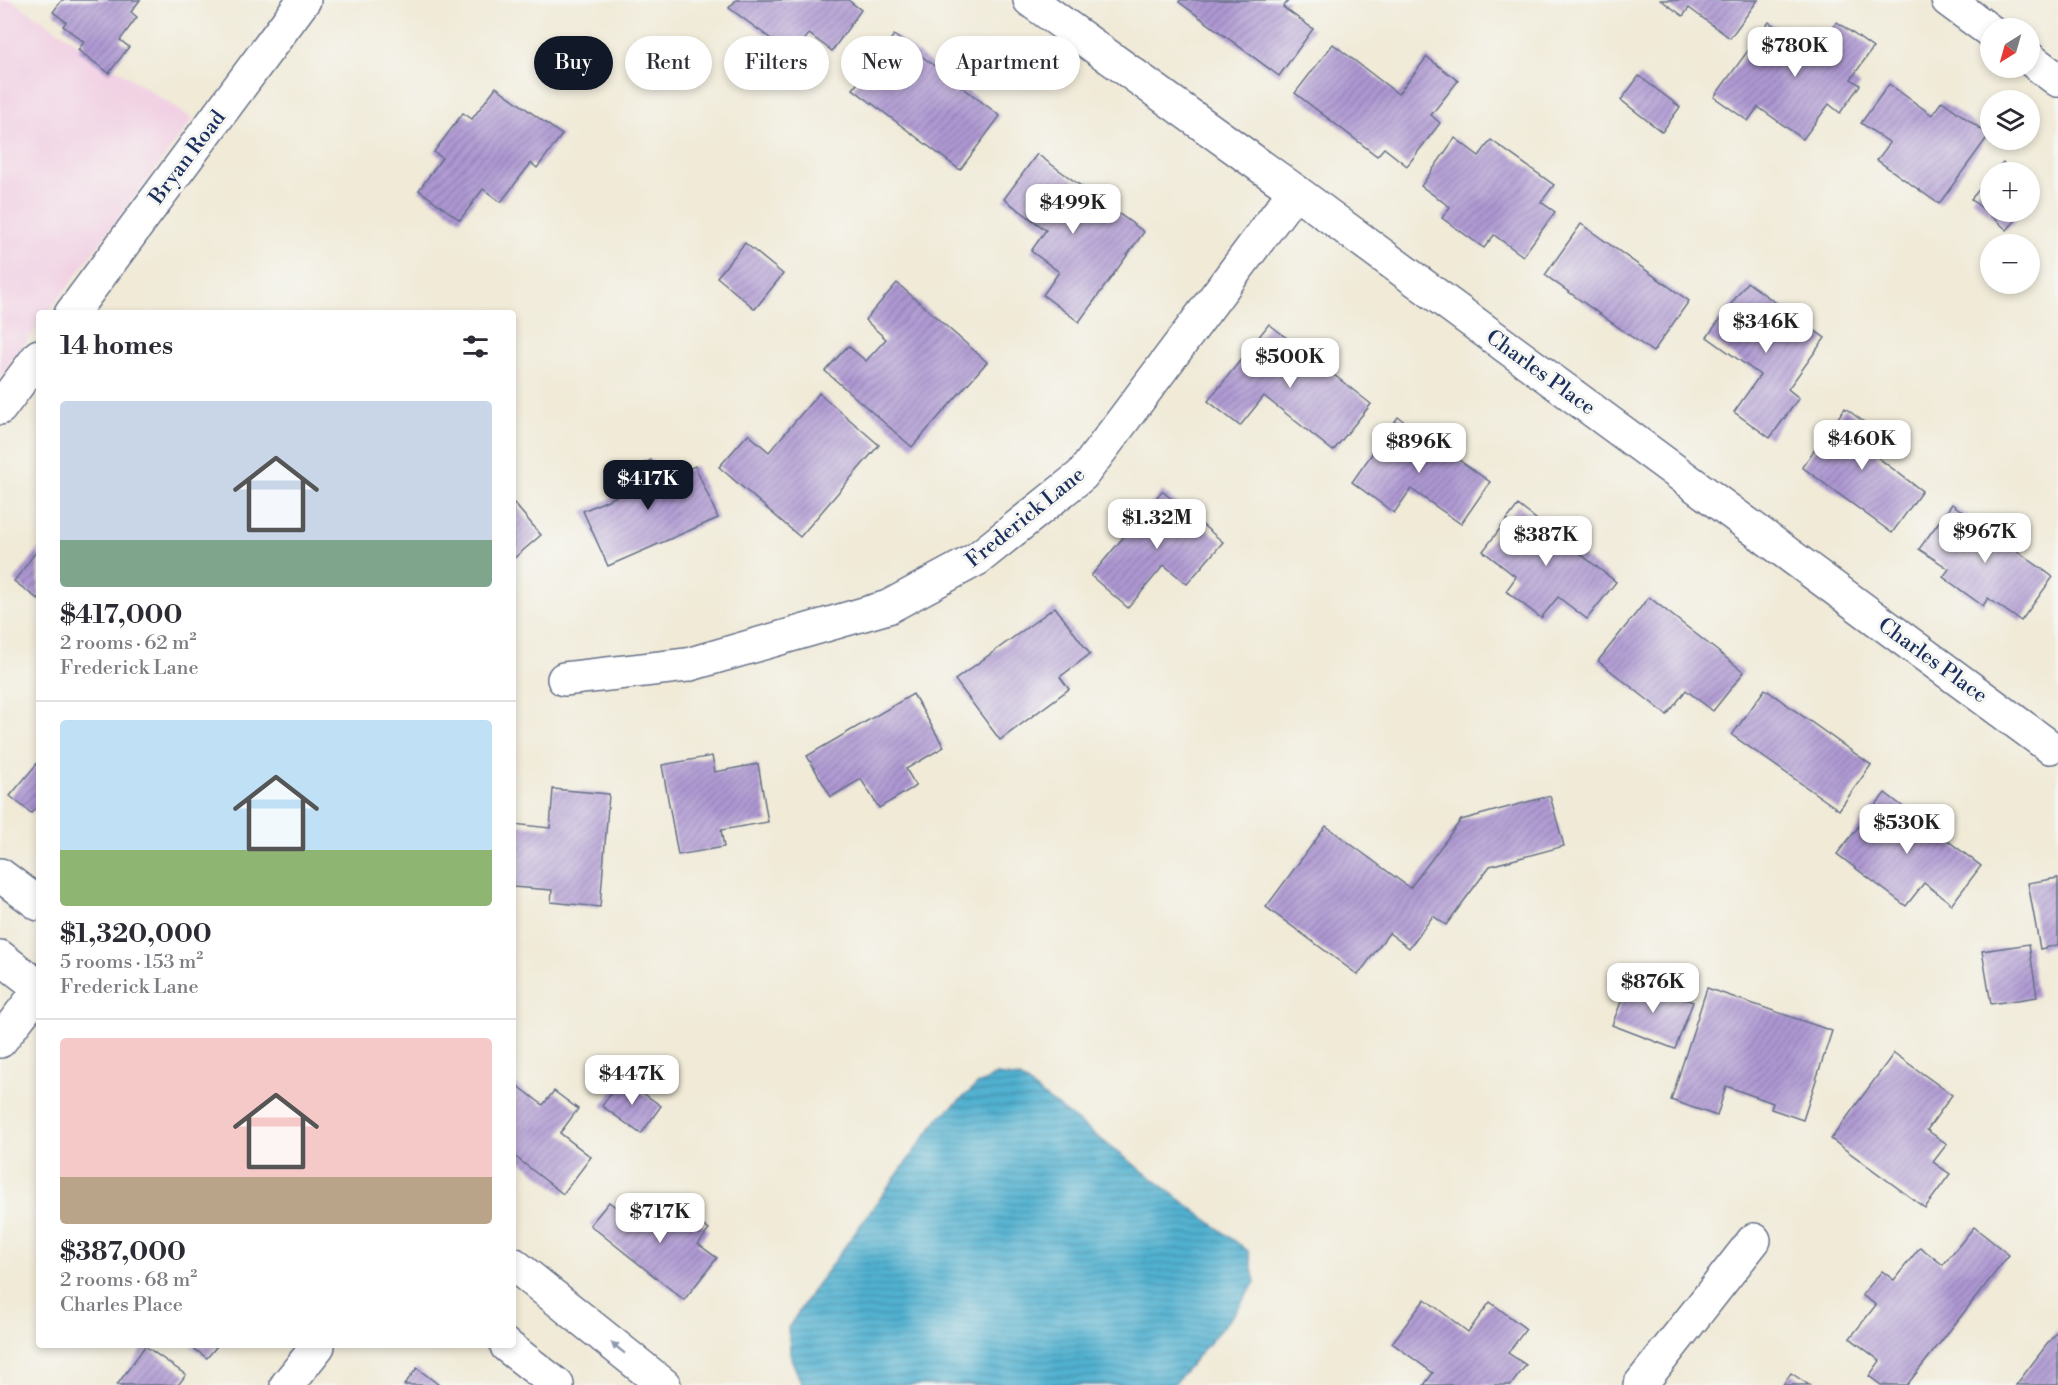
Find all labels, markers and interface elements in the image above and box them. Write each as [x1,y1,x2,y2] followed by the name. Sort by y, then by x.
[1980,18,2040,78] north arrow
[1980,18,2040,294] map controls
[1753,27,1837,78] pin: $780K
[1762,34,1828,59] text: $780K
[534,36,613,90] chip: Buy
[625,36,712,90] chip: Rent
[724,36,829,90] chip: Filters
[841,36,923,90] chip: New
[935,36,1080,90] chip: Apartment
[1980,90,2040,150] button: layers
[143,105,232,211] street label: Bryan Road
[1980,162,2040,222] button: +
[1031,184,1115,235] pin: $499K
[1040,191,1106,216] text: $499K
[1980,234,2040,294] button: −
[1724,303,1808,354] pin: $346K
[1733,310,1799,335] text: $346K
[1481,324,1600,421] street label: Charles Place
[60,330,173,362] text: 14 homes
[459,330,492,363] icon: filters
[1248,338,1332,389] pin: $500K
[1255,345,1325,370] text: $500K
[1820,420,1904,471] pin: $460K
[1377,423,1461,474] pin: $896K
[1828,427,1896,452] text: $460K
[1386,430,1452,455] text: $896K
[222,440,330,548] icon: home
[606,460,690,511] pin: $417K
[961,462,1090,574] street label: Frederick Lane
[617,467,679,492] text: $417K
[1108,499,1206,550] pin: $1.32M
[1122,506,1192,531] text: $1.32M
[1943,513,2027,564] pin: $967K
[1504,516,1588,567] pin: $387K
[1953,520,2017,545] text: $967K
[1514,523,1578,548] text: $387K
[60,599,182,631] text: $417,000
[1873,612,1992,709] street label: Charles Place
[60,631,196,656] text: 2 rooms · 62 m²
[60,656,199,681] text: Frederick Lane
[222,759,330,867] icon: home
[1865,804,1949,855] pin: $530K
[1873,811,1941,836] text: $530K
[60,918,212,950] text: $1,320,000
[60,950,203,975] text: 5 rooms · 153 m²
[1611,963,1695,1014] pin: $876K
[1621,970,1685,995] text: $876K
[60,975,199,1000] text: Frederick Lane
[590,1055,674,1106] pin: $447K
[599,1062,665,1087] text: $447K
[222,1077,330,1185] icon: home
[618,1193,702,1244] pin: $717K
[630,1200,690,1225] text: $717K
[60,1236,186,1268] text: $387,000
[60,1268,197,1293] text: 2 rooms · 68 m²
[60,1293,183,1318] text: Charles Place
[610,1342,626,1355] one-way arrow

